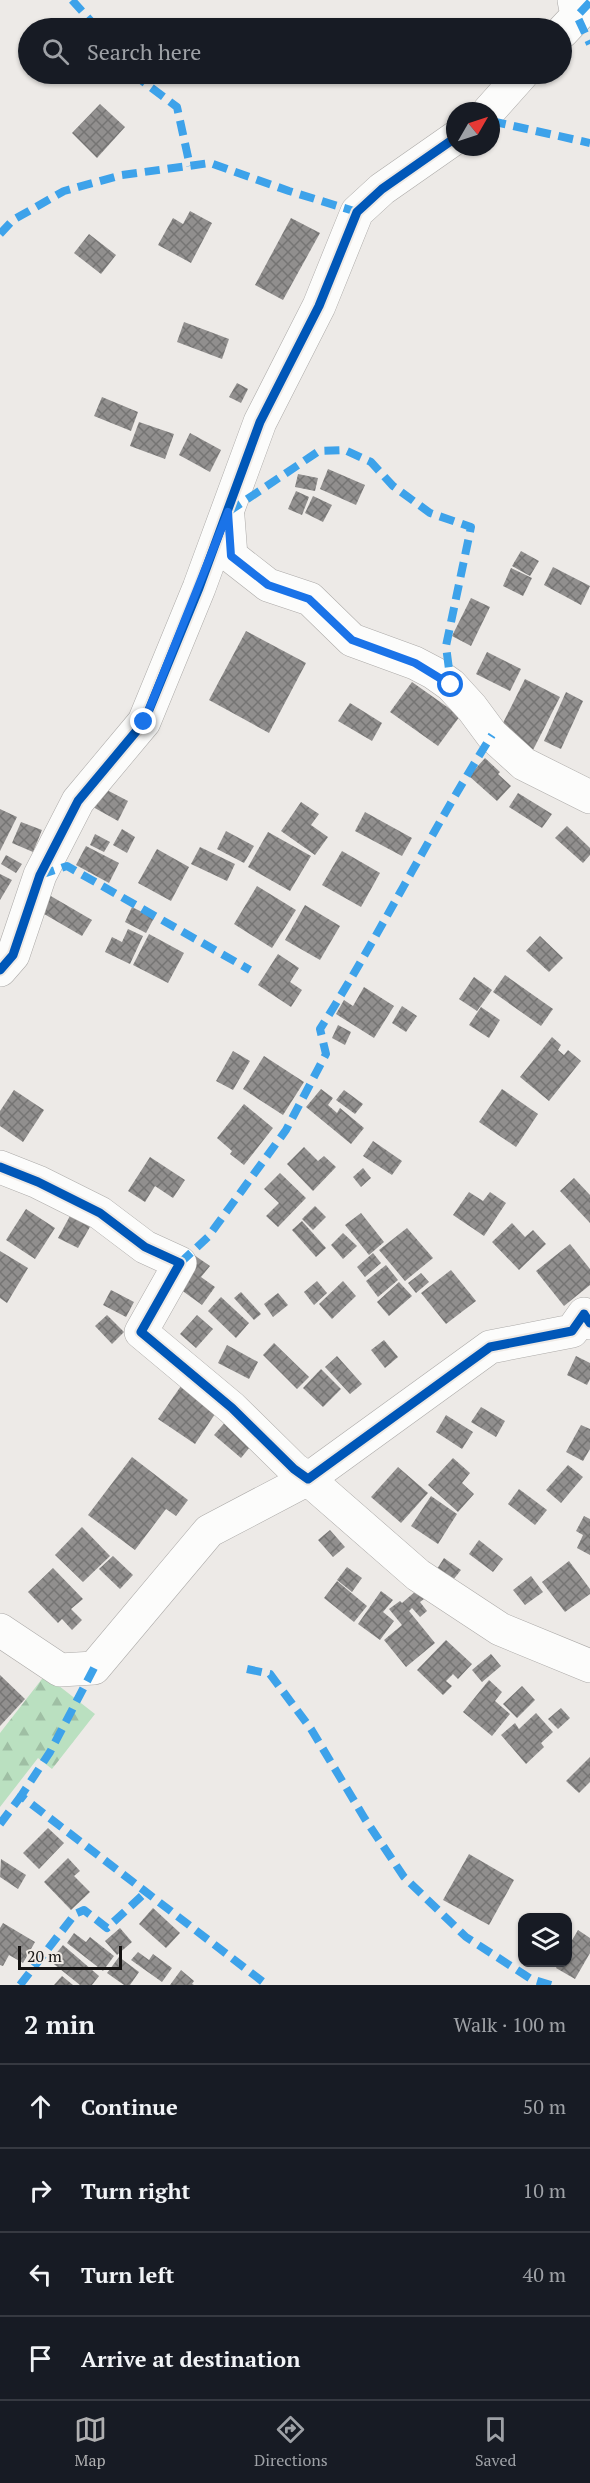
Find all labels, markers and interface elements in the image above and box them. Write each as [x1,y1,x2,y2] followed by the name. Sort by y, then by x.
[18,18,572,84] search box
[39,35,72,68] icon: search
[87,37,201,66] text: Search here
[446,102,500,156] north arrow
[437,671,463,697] route start
[130,708,156,734] route end
[518,1913,572,1967] map controls
[518,1913,572,1967] button: layers
[18,1943,122,1970] scale bar
[27,1945,62,1967] text: 20 m
[24,2007,95,2041] text: 2 min
[454,2011,566,2038] text: Walk · 100 m
[24,2090,57,2123] icon: ahead
[81,2092,178,2121] text: Continue
[523,2093,566,2120] text: 50 m
[24,2174,57,2207] icon: right
[81,2176,190,2205] text: Turn right
[523,2177,566,2204] text: 10 m
[24,2258,57,2291] icon: left
[81,2260,174,2289] text: Turn left
[523,2261,566,2288] text: 40 m
[24,2342,57,2375] icon: arrive
[81,2344,300,2373] text: Arrive at destination
[74,2413,107,2471] tab: Map
[254,2413,328,2471] tab: Directions
[475,2413,516,2471] tab: Saved

